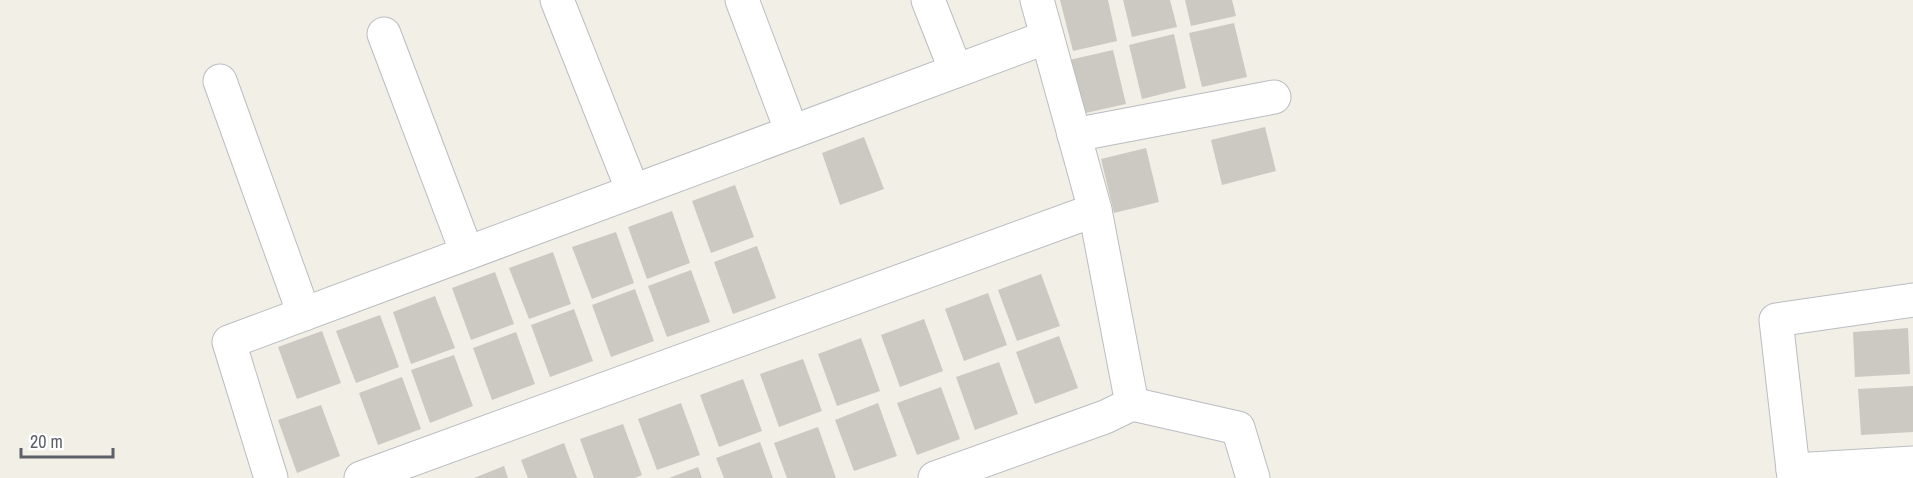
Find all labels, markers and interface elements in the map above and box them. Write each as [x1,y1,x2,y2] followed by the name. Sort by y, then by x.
[21,421,112,459] scale bar
[30,429,63,454] text: 20 m

